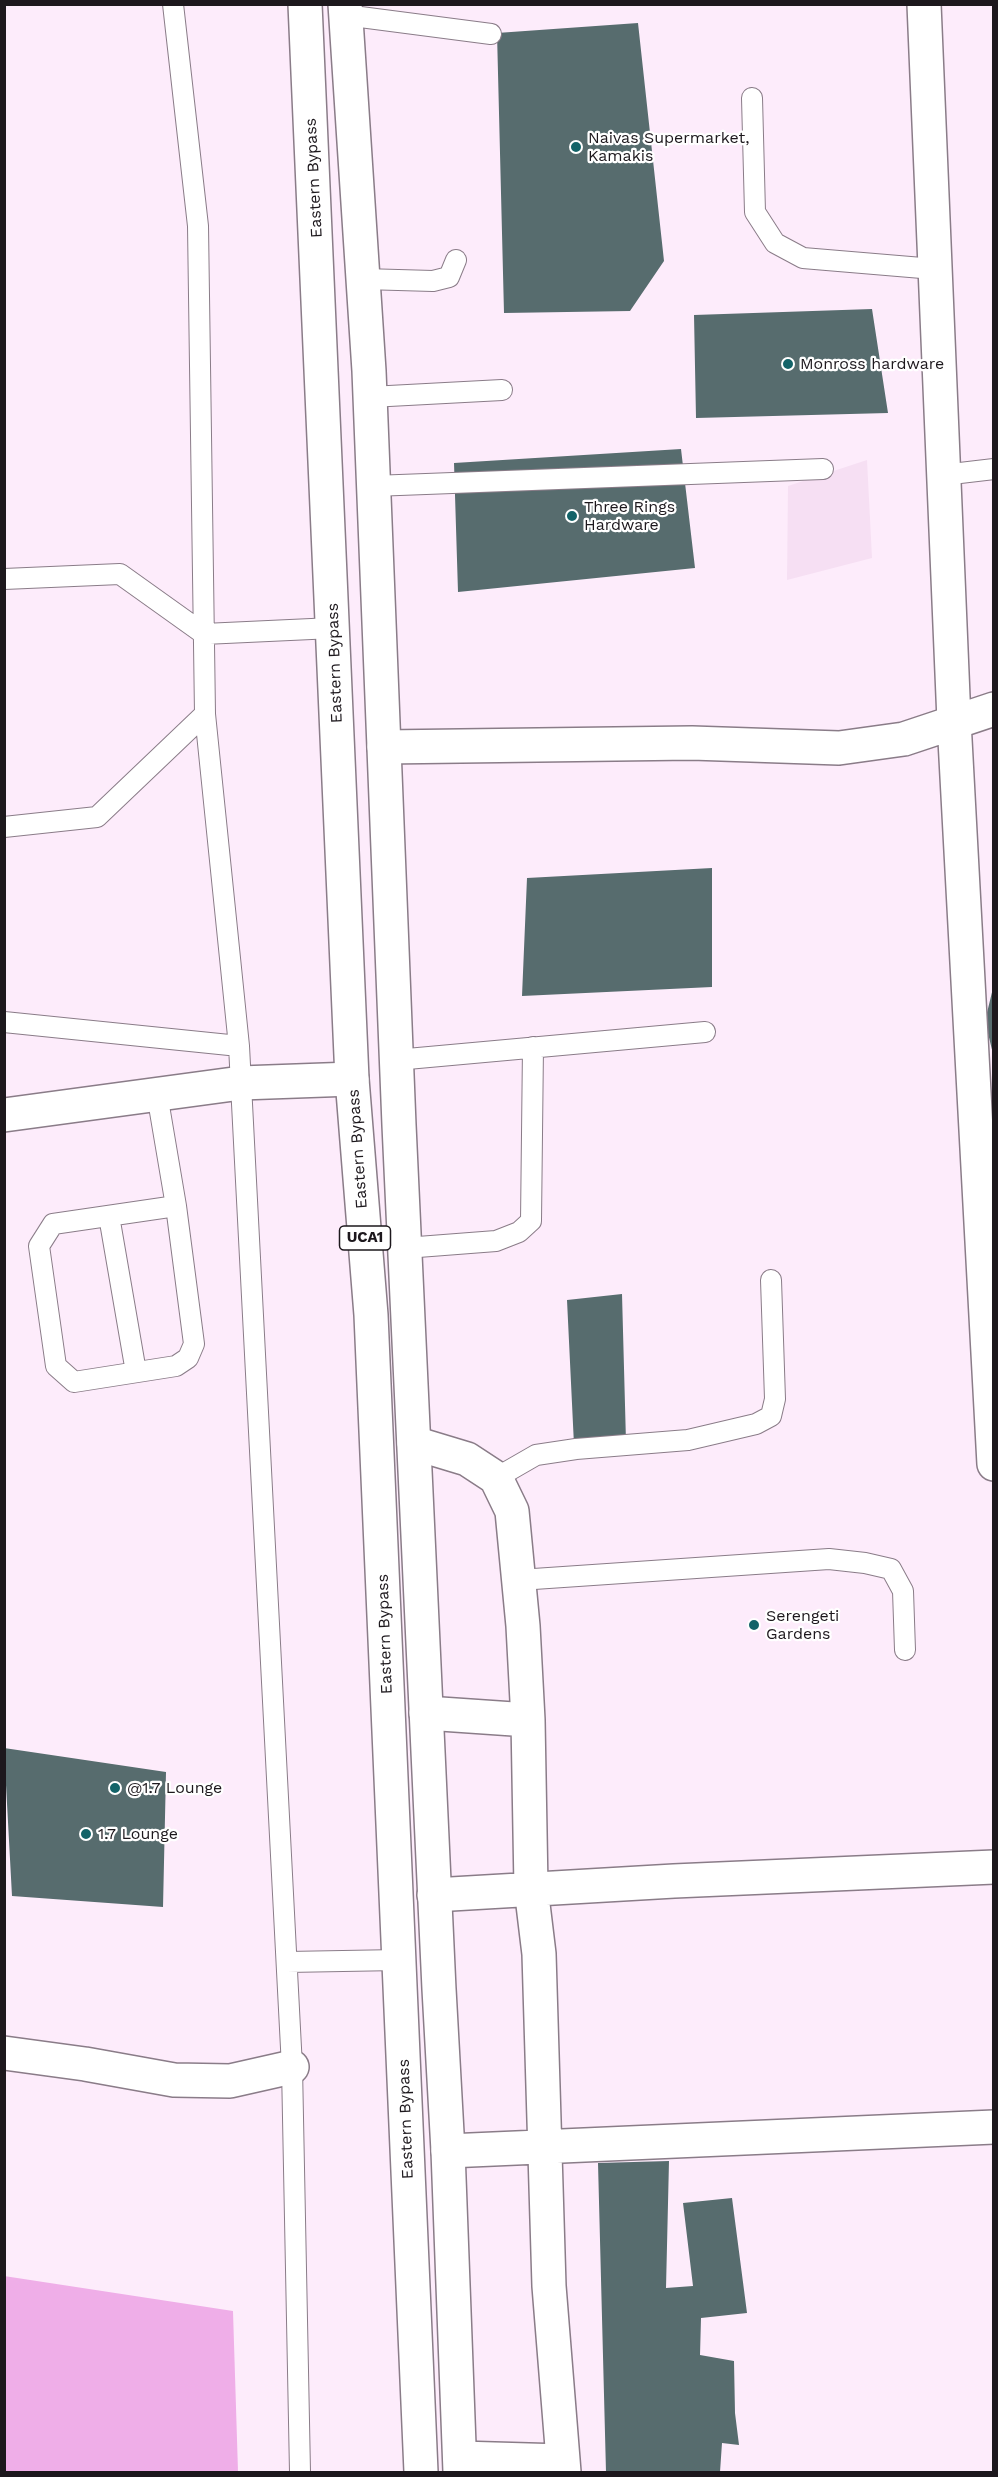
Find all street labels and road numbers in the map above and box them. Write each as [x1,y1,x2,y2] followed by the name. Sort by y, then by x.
[301,117,327,239] street label: Eastern Bypass
[323,603,347,723] street label: Eastern Bypass
[344,1088,372,1210] street label: Eastern Bypass
[340,1226,391,1250] road number: UCA1
[373,1574,397,1694] street label: Eastern Bypass
[394,2059,418,2179] street label: Eastern Bypass

